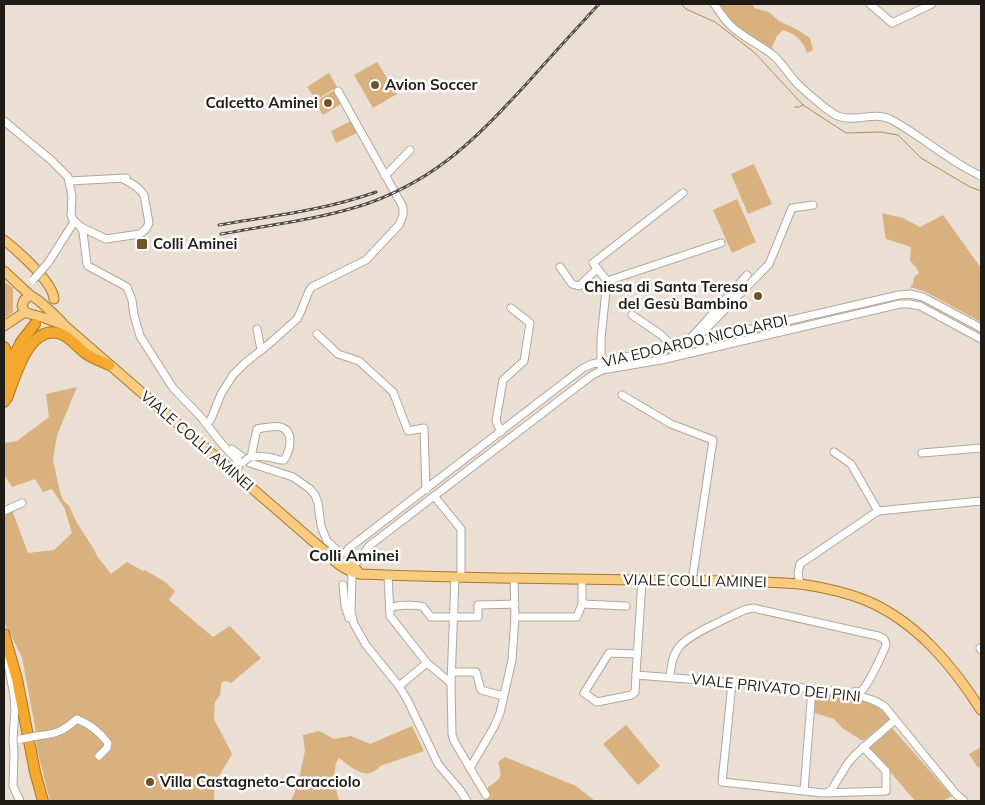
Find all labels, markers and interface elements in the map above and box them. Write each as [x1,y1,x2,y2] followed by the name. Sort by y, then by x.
[385,75,478,94] place label: Avion Soccer
[369,79,381,91] marker: Avion Soccer
[205,93,318,112] place label: Calcetto Aminei
[322,97,334,109] marker: Calcetto Aminei
[153,234,237,253] place label: Colli Aminei
[135,237,149,251] marker: Colli Aminei
[584,277,748,313] place label: Chiesa di Santa Teresa del Gesù Bambino
[752,290,764,302] marker: Chiesa di Santa Teresa del Gesù Bambino
[600,310,789,371] street label: VIA EDOARDO NICOLARDI
[137,386,258,495] street label: VIALE COLLI AMINEI
[309,545,399,565] district label: Colli Aminei
[623,570,767,591] street label: VIALE COLLI AMINEI
[690,669,862,706] street label: VIALE PRIVATO DEI PINI
[159,772,361,791] place label: Villa Castagneto-Caracciolo
[144,776,156,788] marker: Villa Castagneto-Caracciolo

